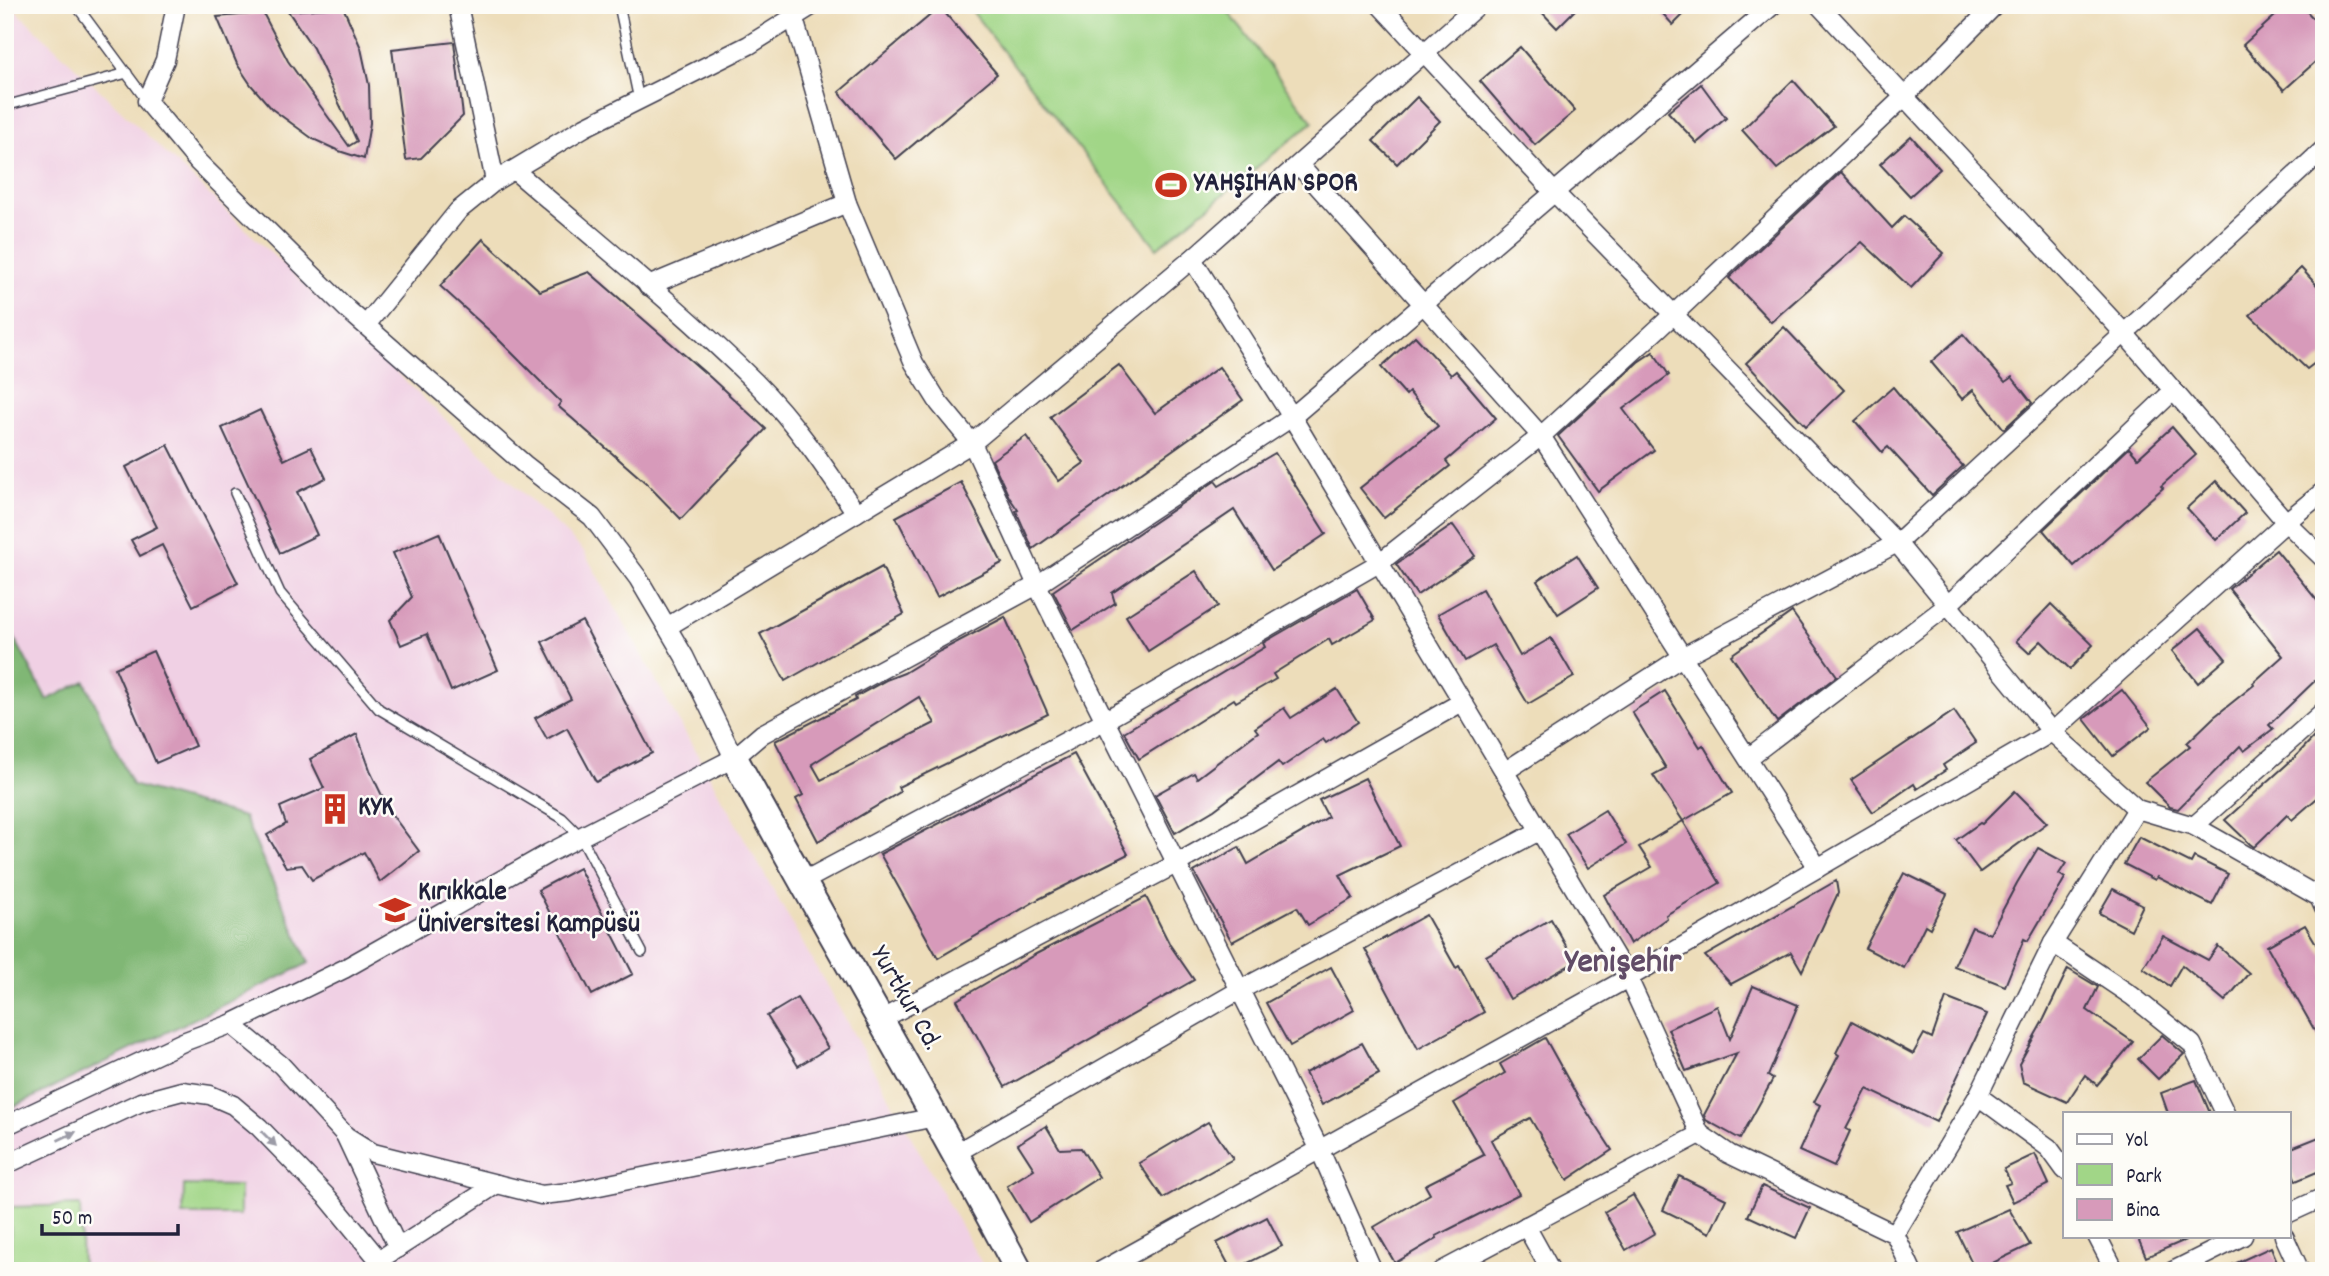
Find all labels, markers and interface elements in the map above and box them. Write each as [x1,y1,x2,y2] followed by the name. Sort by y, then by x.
[1193,165,1358,205] place label: YAHŞİHAN SPOR
[1154,168,1188,202] sports icon: YAHŞİHAN SPOR
[358,789,394,829] place label: KYK
[318,792,352,826] building icon: KYK
[418,874,640,946] place label: Kırıkkale Üniversitesi Kampüsü
[378,893,412,927] school or university icon: Kırıkkale Üniversitesi Kampüsü
[858,939,950,1059] street label: Yurtkur Cd.
[1564,939,1682,989] district label: Yenişehir
[2063,1112,2290,1238] legend
[2126,1127,2148,1157] text: Yol
[261,1130,278,1147] one-way arrow
[57,1131,77,1142] one-way arrow
[2126,1163,2162,1193] text: Park
[42,1192,178,1236] scale bar
[2126,1197,2160,1227] text: Bina
[52,1205,92,1235] text: 50 m

